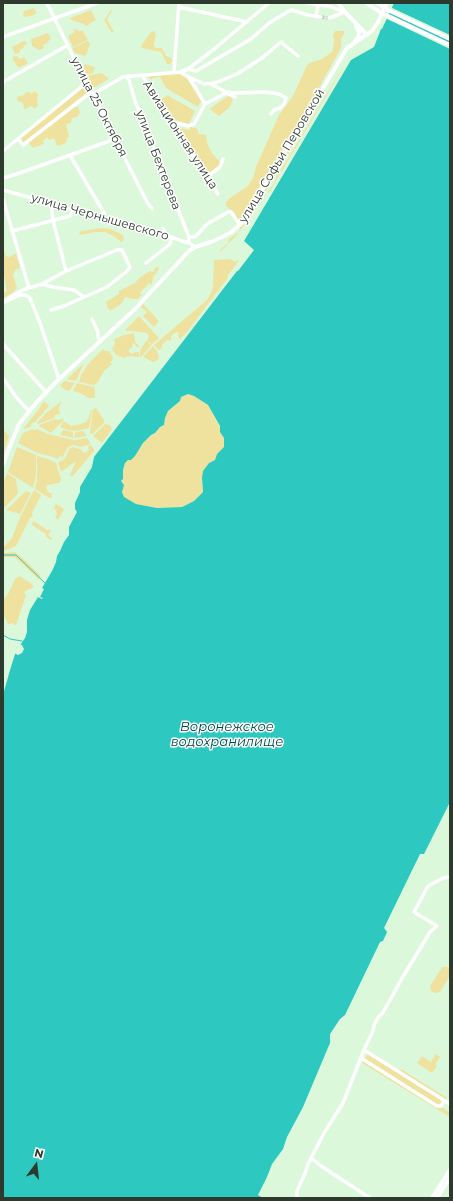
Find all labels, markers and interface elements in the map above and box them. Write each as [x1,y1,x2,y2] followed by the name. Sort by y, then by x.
[68,55,130,159] street label: улица 25 Октября
[139,78,221,192] street label: Авиационная улица
[236,86,328,226] street label: улица Софьи Перовской
[132,108,184,212] street label: улица Бехтерева
[30,190,170,244] street label: улица Чернышевского
[171,719,283,750] water label: Воронежское водохранилище
[16,1145,56,1185] north arrow
[33,1145,45,1161] text: N

